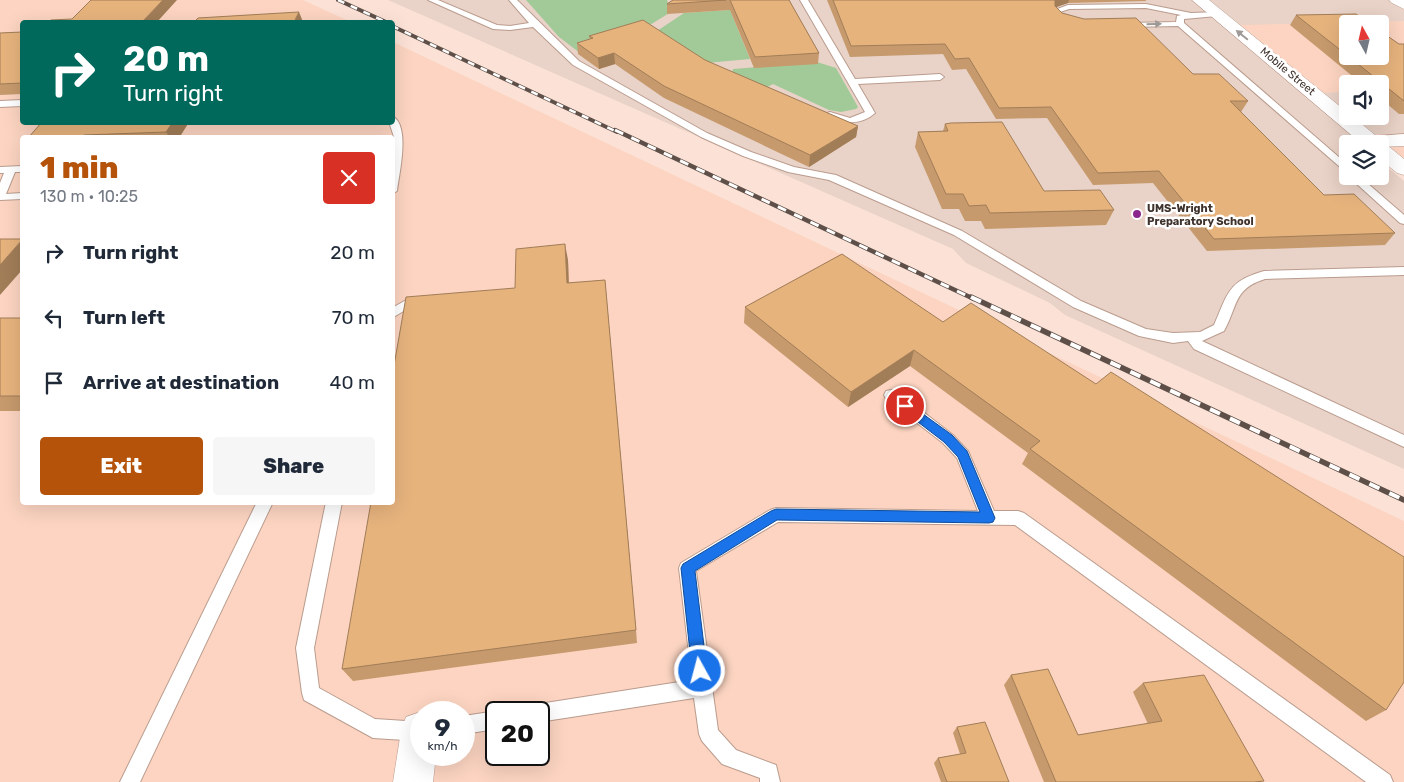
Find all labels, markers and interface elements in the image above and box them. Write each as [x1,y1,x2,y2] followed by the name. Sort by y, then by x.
[1339,15,1389,65] north arrow
[1339,15,1389,185] map controls
[1146,20,1162,28] one-way arrow
[1236,29,1249,40] one-way arrow
[123,38,209,80] text: 20 m
[40,40,105,105] icon: right
[1258,45,1318,99] street label: Mobile Street
[1339,75,1389,125] button: sound
[123,80,223,107] text: Turn right
[1339,135,1389,185] button: layers
[40,150,118,186] text: 1 min
[323,152,375,204] button: close
[40,187,138,206] text: 130 m · 10:25
[1147,202,1254,228] place label: UMS-Wright Preparatory School
[1131,208,1143,220] marker: UMS-Wright Preparatory School
[40,239,68,267] icon: right
[83,241,178,264] text: Turn right
[330,241,375,264] text: 20 m
[40,304,68,332] icon: left
[83,306,165,329] text: Turn left
[332,306,375,329] text: 70 m
[40,369,68,397] icon: arrive
[83,371,279,394] text: Arrive at destination
[330,371,375,394] text: 40 m
[884,385,926,427] pin
[891,392,919,420] icon: arrive
[40,437,203,495] button: Exit
[213,437,375,495] button: Share
[673,644,725,696] position arrow
[485,701,550,766] speed limit sign: 20
[434,713,451,742] text: 9
[428,739,457,753] text: km/h

